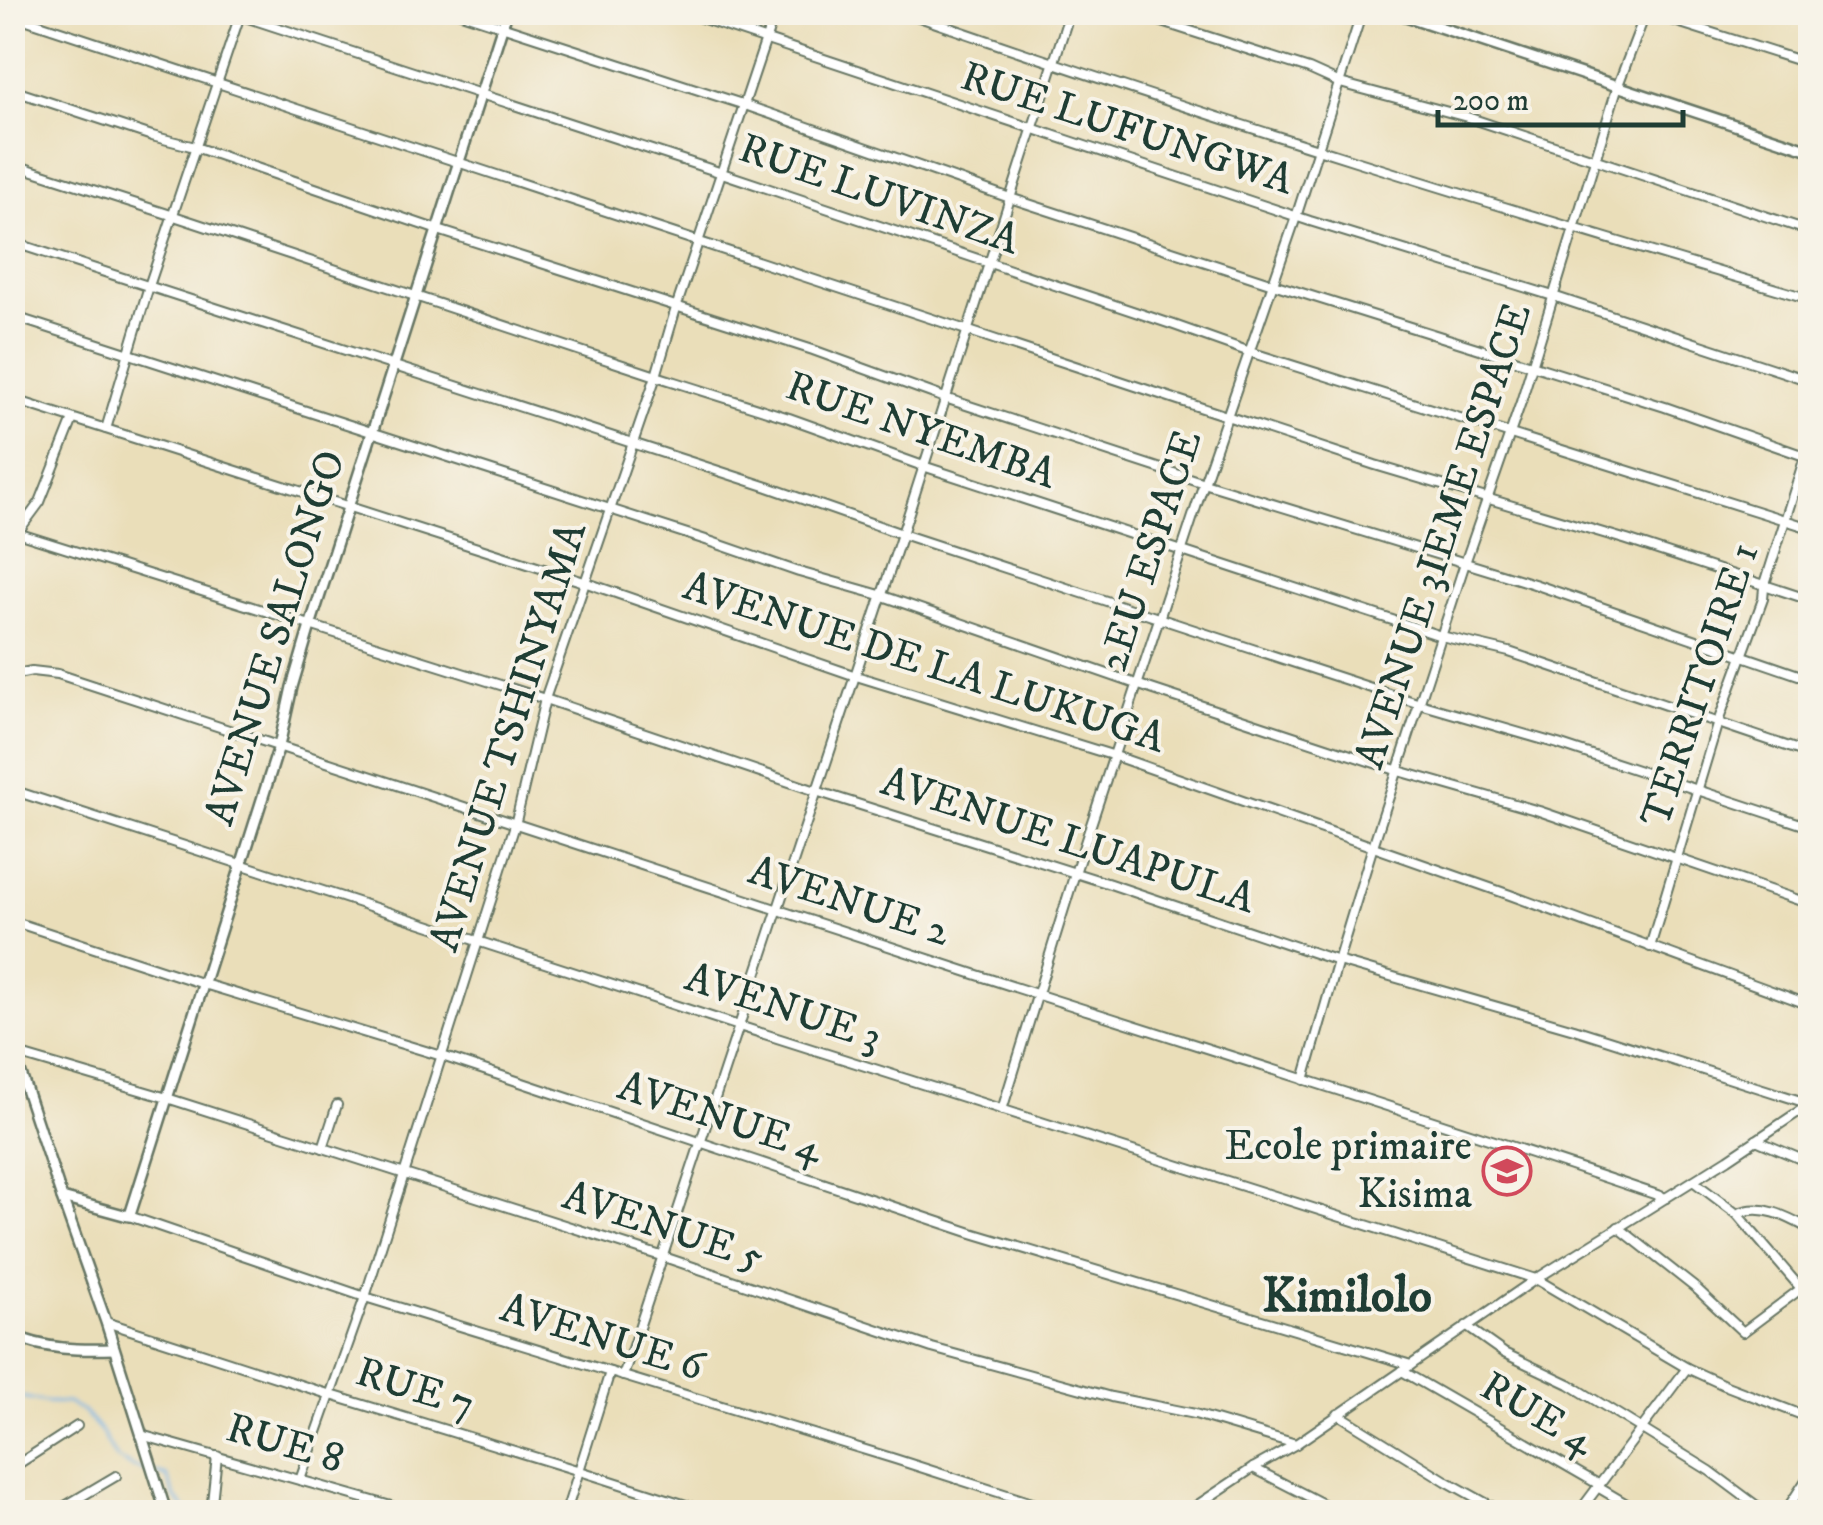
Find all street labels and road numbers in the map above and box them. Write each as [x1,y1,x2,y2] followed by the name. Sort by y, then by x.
[954,51,1301,208] street label: RUE LUFUNGWA
[732,123,1027,268] street label: RUE LUVINZA
[1344,297,1544,775] street label: AVENUE 3IEME ESPACE
[779,361,1064,502] street label: RUE NYEMBA
[1088,424,1214,678] street label: 2EU ESPACE
[194,444,358,832] street label: AVENUE SALONGO
[419,515,599,958] street label: AVENUE TSHINYAMA
[1631,537,1771,833] street label: TERRITOIRE 1
[677,561,1173,766] street label: AVENUE DE LA LUKUGA
[874,756,1263,926] street label: AVENUE LUAPULA
[742,845,956,959] street label: AVENUE 2
[678,952,888,1064] street label: AVENUE 3
[611,1061,830,1176] street label: AVENUE 4
[556,1170,770,1284] street label: AVENUE 5
[494,1283,712,1394] street label: AVENUE 6
[350,1347,480,1431] street label: RUE 7
[1471,1361,1604,1468] street label: RUE 4
[220,1403,350,1485] street label: RUE 8

